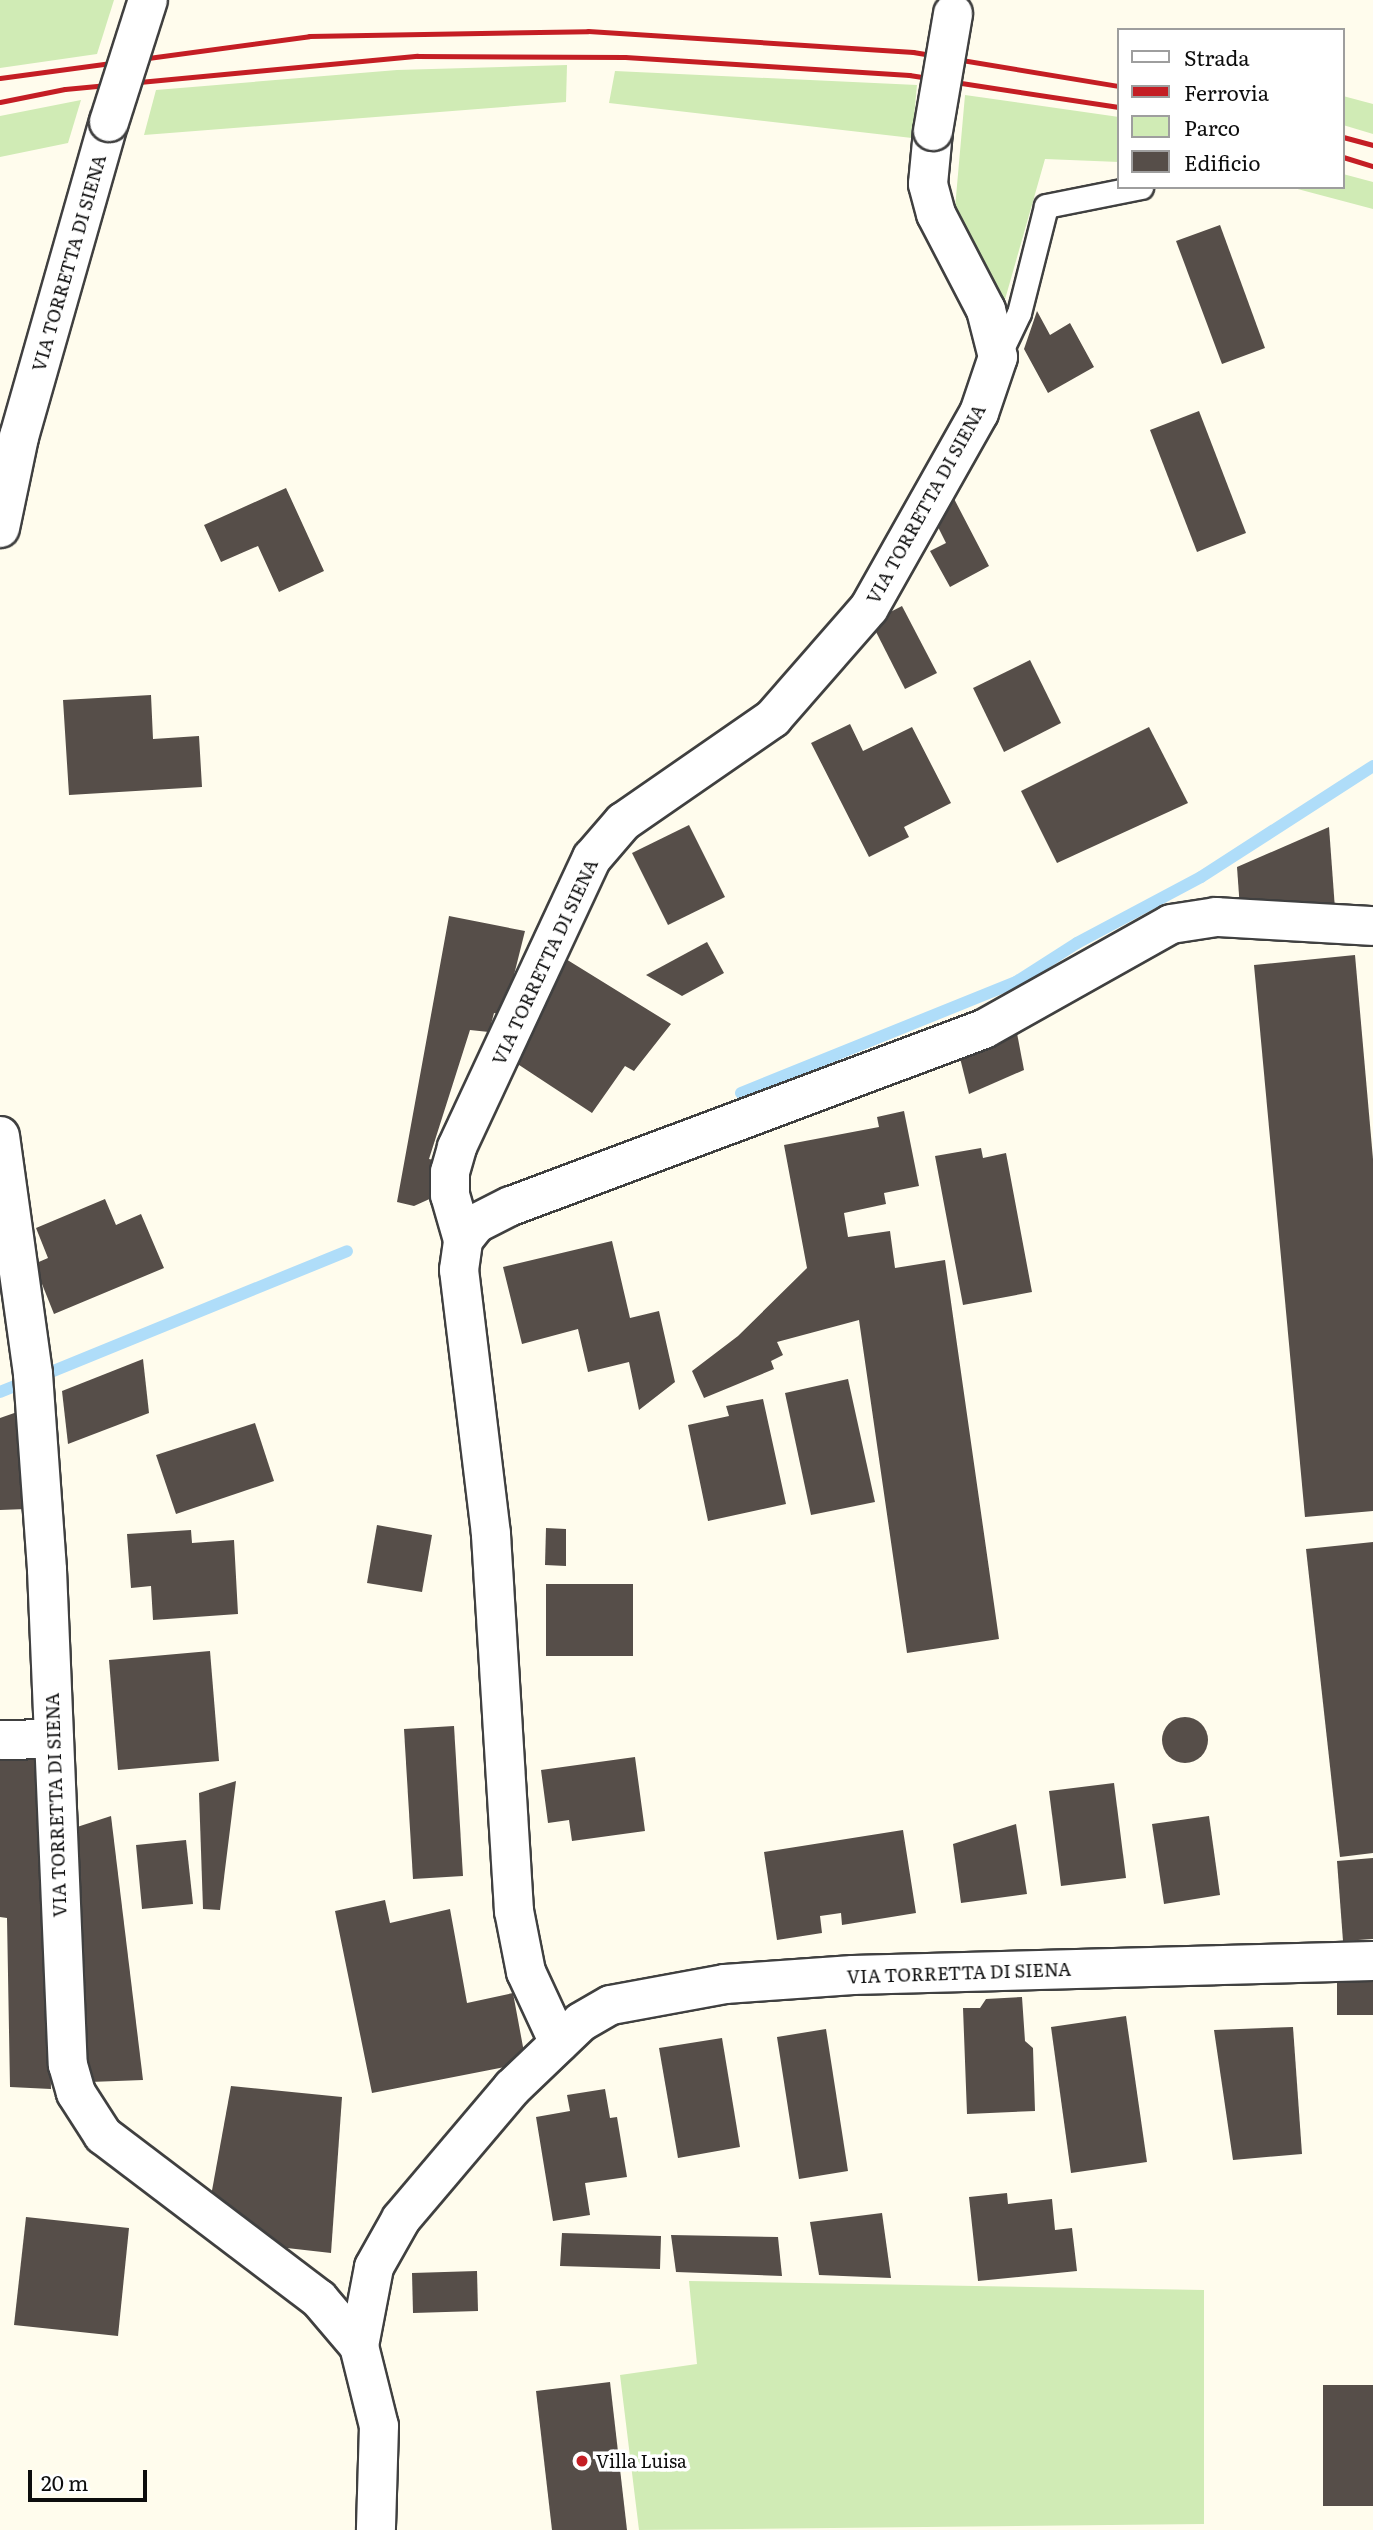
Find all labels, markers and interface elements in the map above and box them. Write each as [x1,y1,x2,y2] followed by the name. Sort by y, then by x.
[1118,28,1345,189] legend
[1184,41,1250,72] text: Strada
[1184,76,1269,107] text: Ferrovia
[1184,111,1240,142] text: Parco
[1184,146,1260,177] text: Edificio
[28,152,110,374] street label: VIA TORRETTA DI SIENA
[862,401,990,607] street label: VIA TORRETTA DI SIENA
[488,856,602,1068] street label: VIA TORRETTA DI SIENA
[41,1692,71,1918] street label: VIA TORRETTA DI SIENA
[846,1958,1072,1988] street label: VIA TORRETTA DI SIENA
[596,2450,687,2472] place label: Villa Luisa
[574,2453,590,2469] marker: Villa Luisa
[32,2456,150,2500] scale bar
[41,2466,88,2497] text: 20 m

